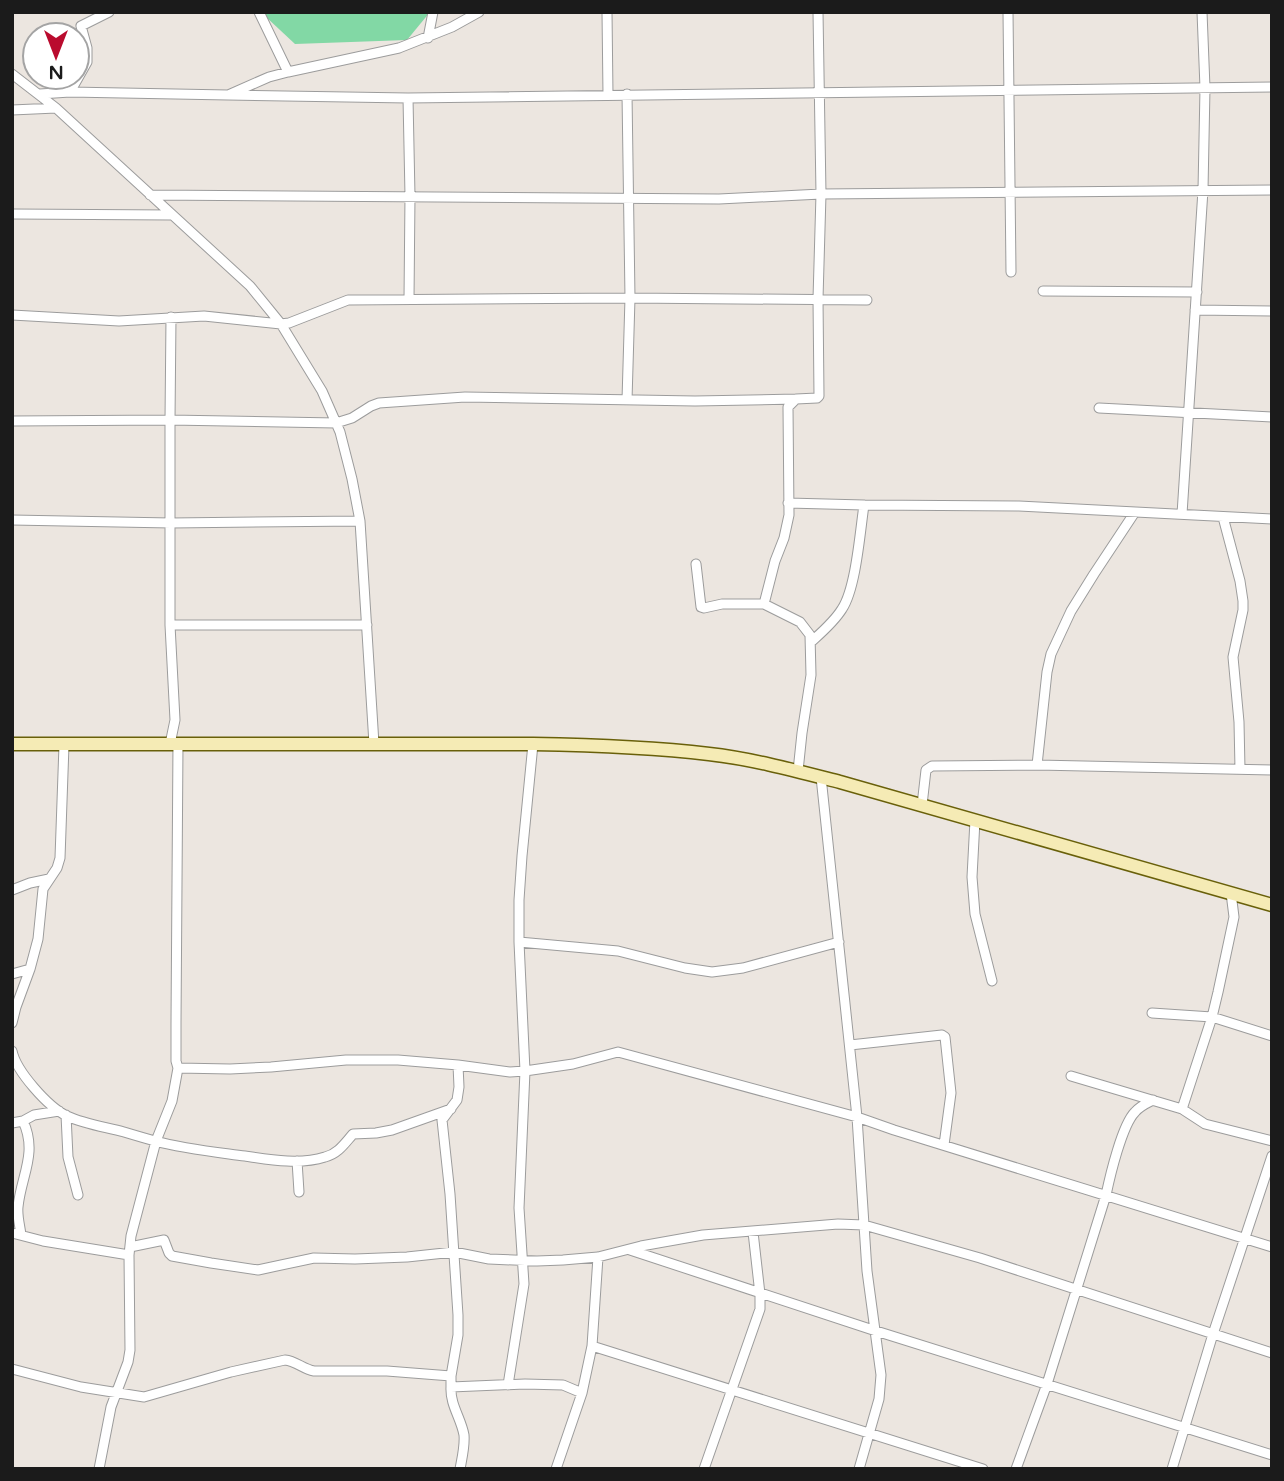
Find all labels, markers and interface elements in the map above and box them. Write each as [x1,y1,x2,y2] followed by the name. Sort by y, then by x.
[21,21,91,91] north arrow
[48,61,64,83] text: N

